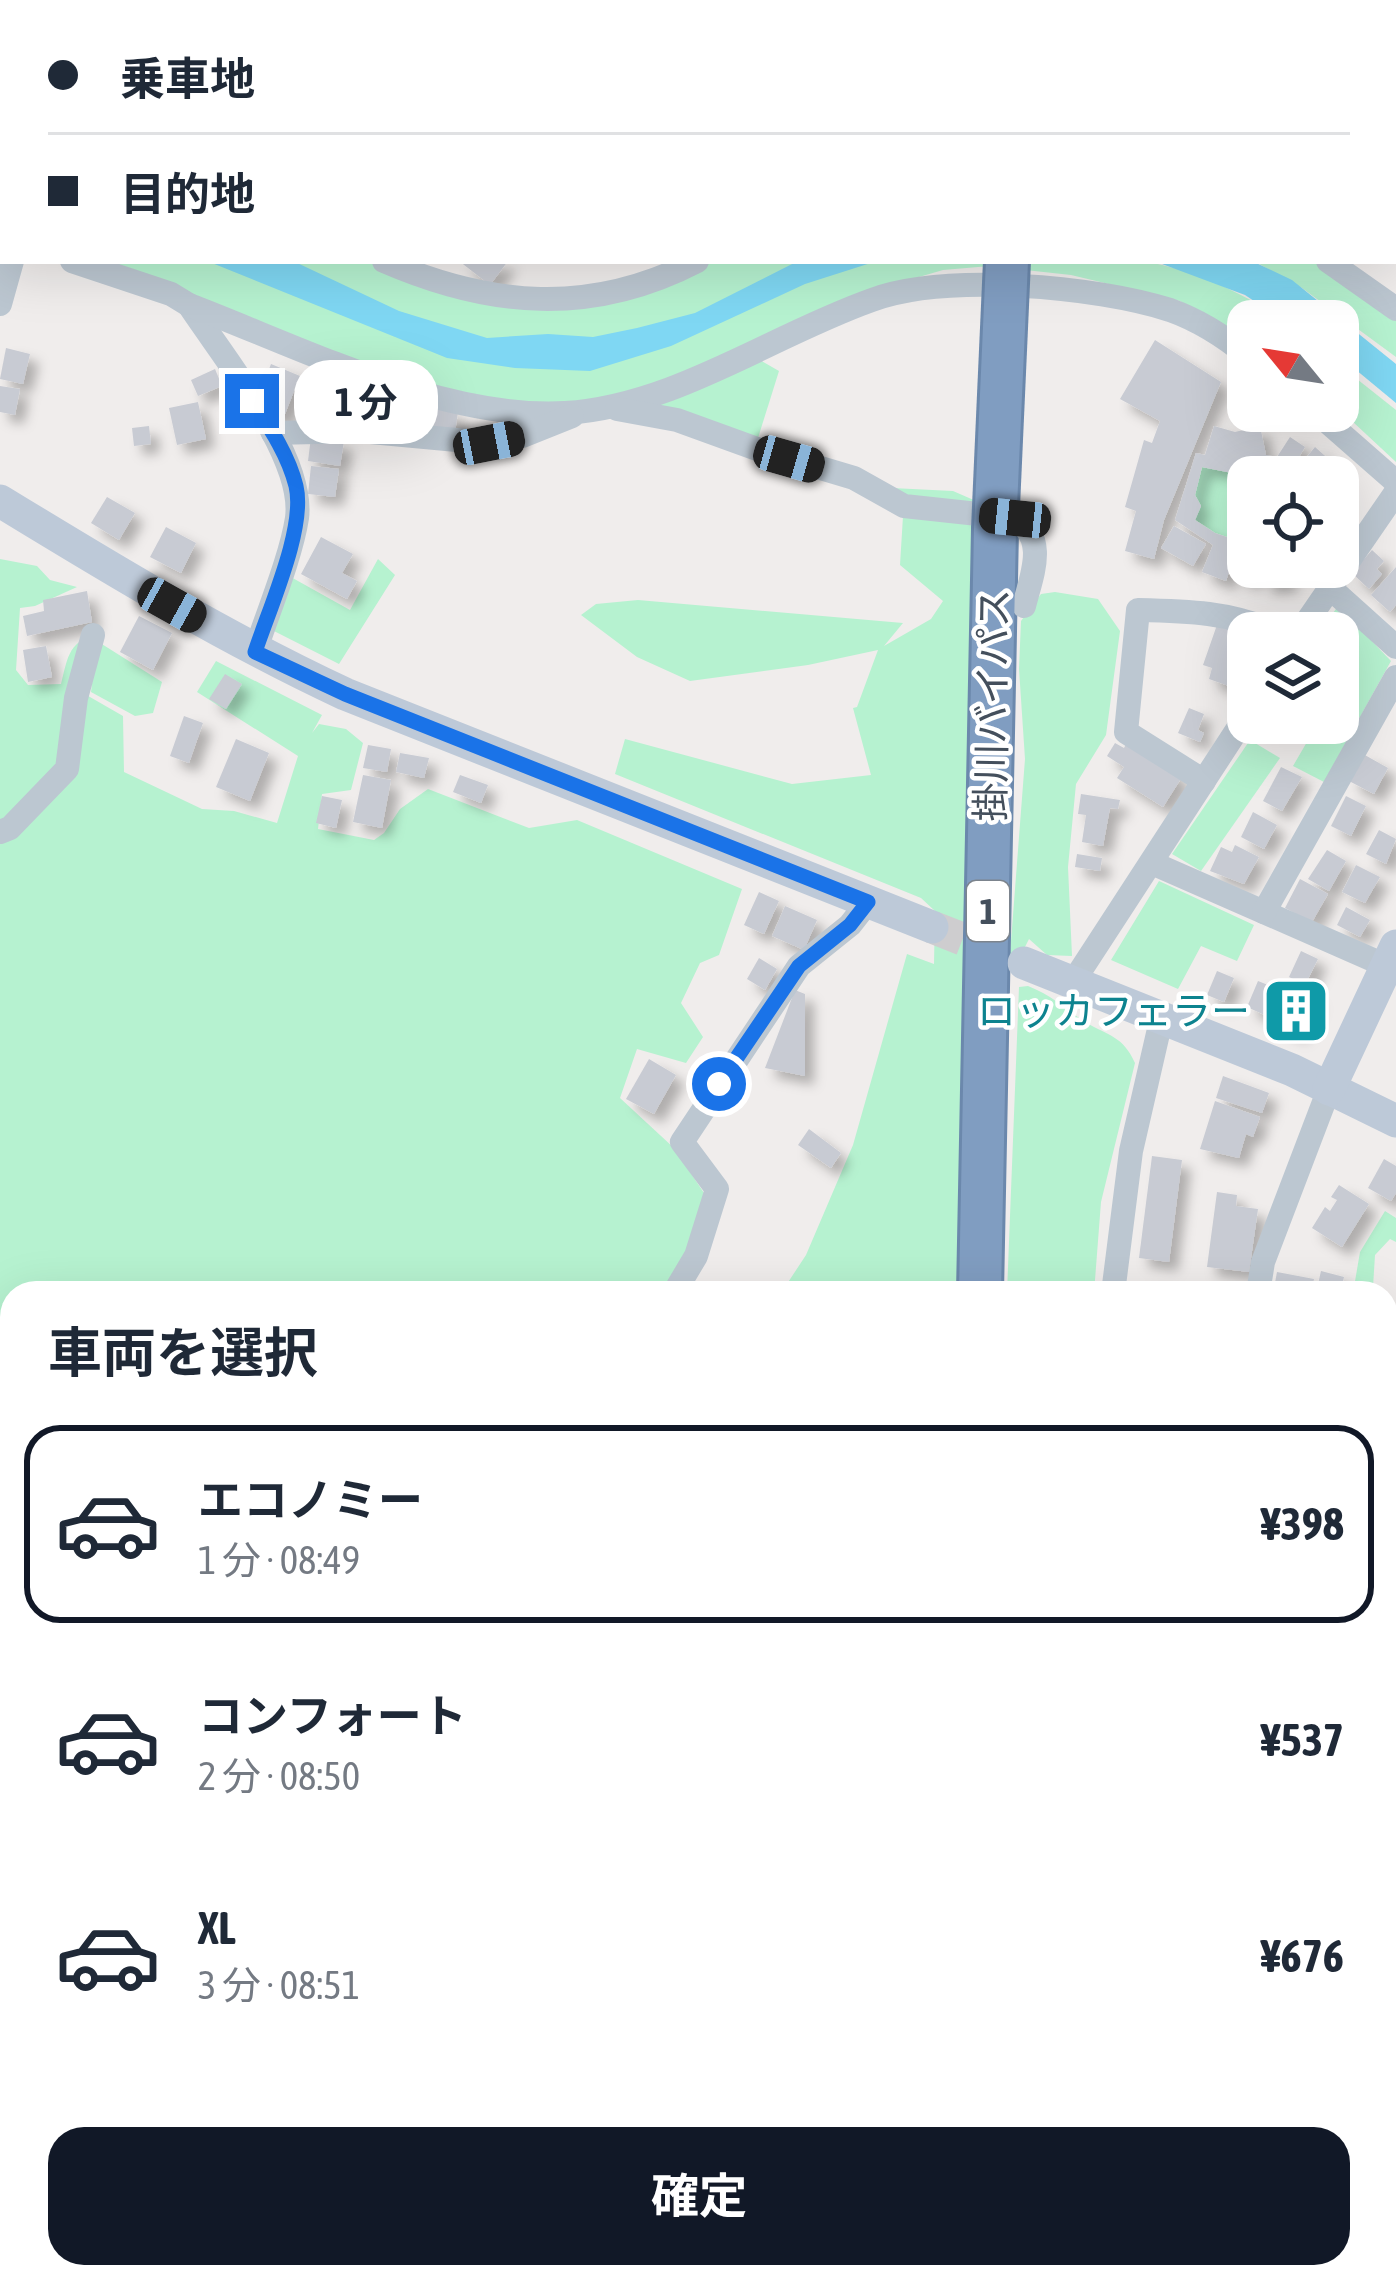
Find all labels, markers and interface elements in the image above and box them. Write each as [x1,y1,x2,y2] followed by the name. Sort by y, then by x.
[120,53,255,105] text: 乗車地
[120,168,255,220] text: 目的地
[1227,300,1359,432] north arrow
[1227,300,1359,744] map controls
[294,359,438,443] callout: 1 分
[225,374,279,428] route end
[335,380,397,424] text: 1 分
[450,418,528,468] car
[749,432,829,486] car
[1227,456,1359,588] button: locate
[977,496,1053,540] car
[132,572,212,638] car
[968,588,1016,822] street label: 掛川バイパス
[1227,612,1359,744] button: layers
[967,881,1009,941] road number: 1
[1261,976,1331,1046] building icon: ロッカフェラー
[977,989,1250,1033] place label: ロッカフェラー
[692,1057,746,1111] route start
[48,1322,318,1383] text: 車両を選択
[54,1470,162,1578] icon: car
[198,1474,423,1526] text: エコノミー
[1261,1498,1344,1550] text: ¥398
[198,1538,360,1582] text: 1 分 · 08:49
[54,1686,162,1794] icon: car
[198,1690,467,1742] text: コンフォート
[1261,1714,1344,1766] text: ¥537
[198,1754,360,1798] text: 2 分 · 08:50
[54,1902,162,2010] icon: car
[198,1902,236,1954] text: XL
[1261,1930,1344,1982] text: ¥676
[198,1963,360,2007] text: 3 分 · 08:51
[48,2127,1350,2265] button: 確定

